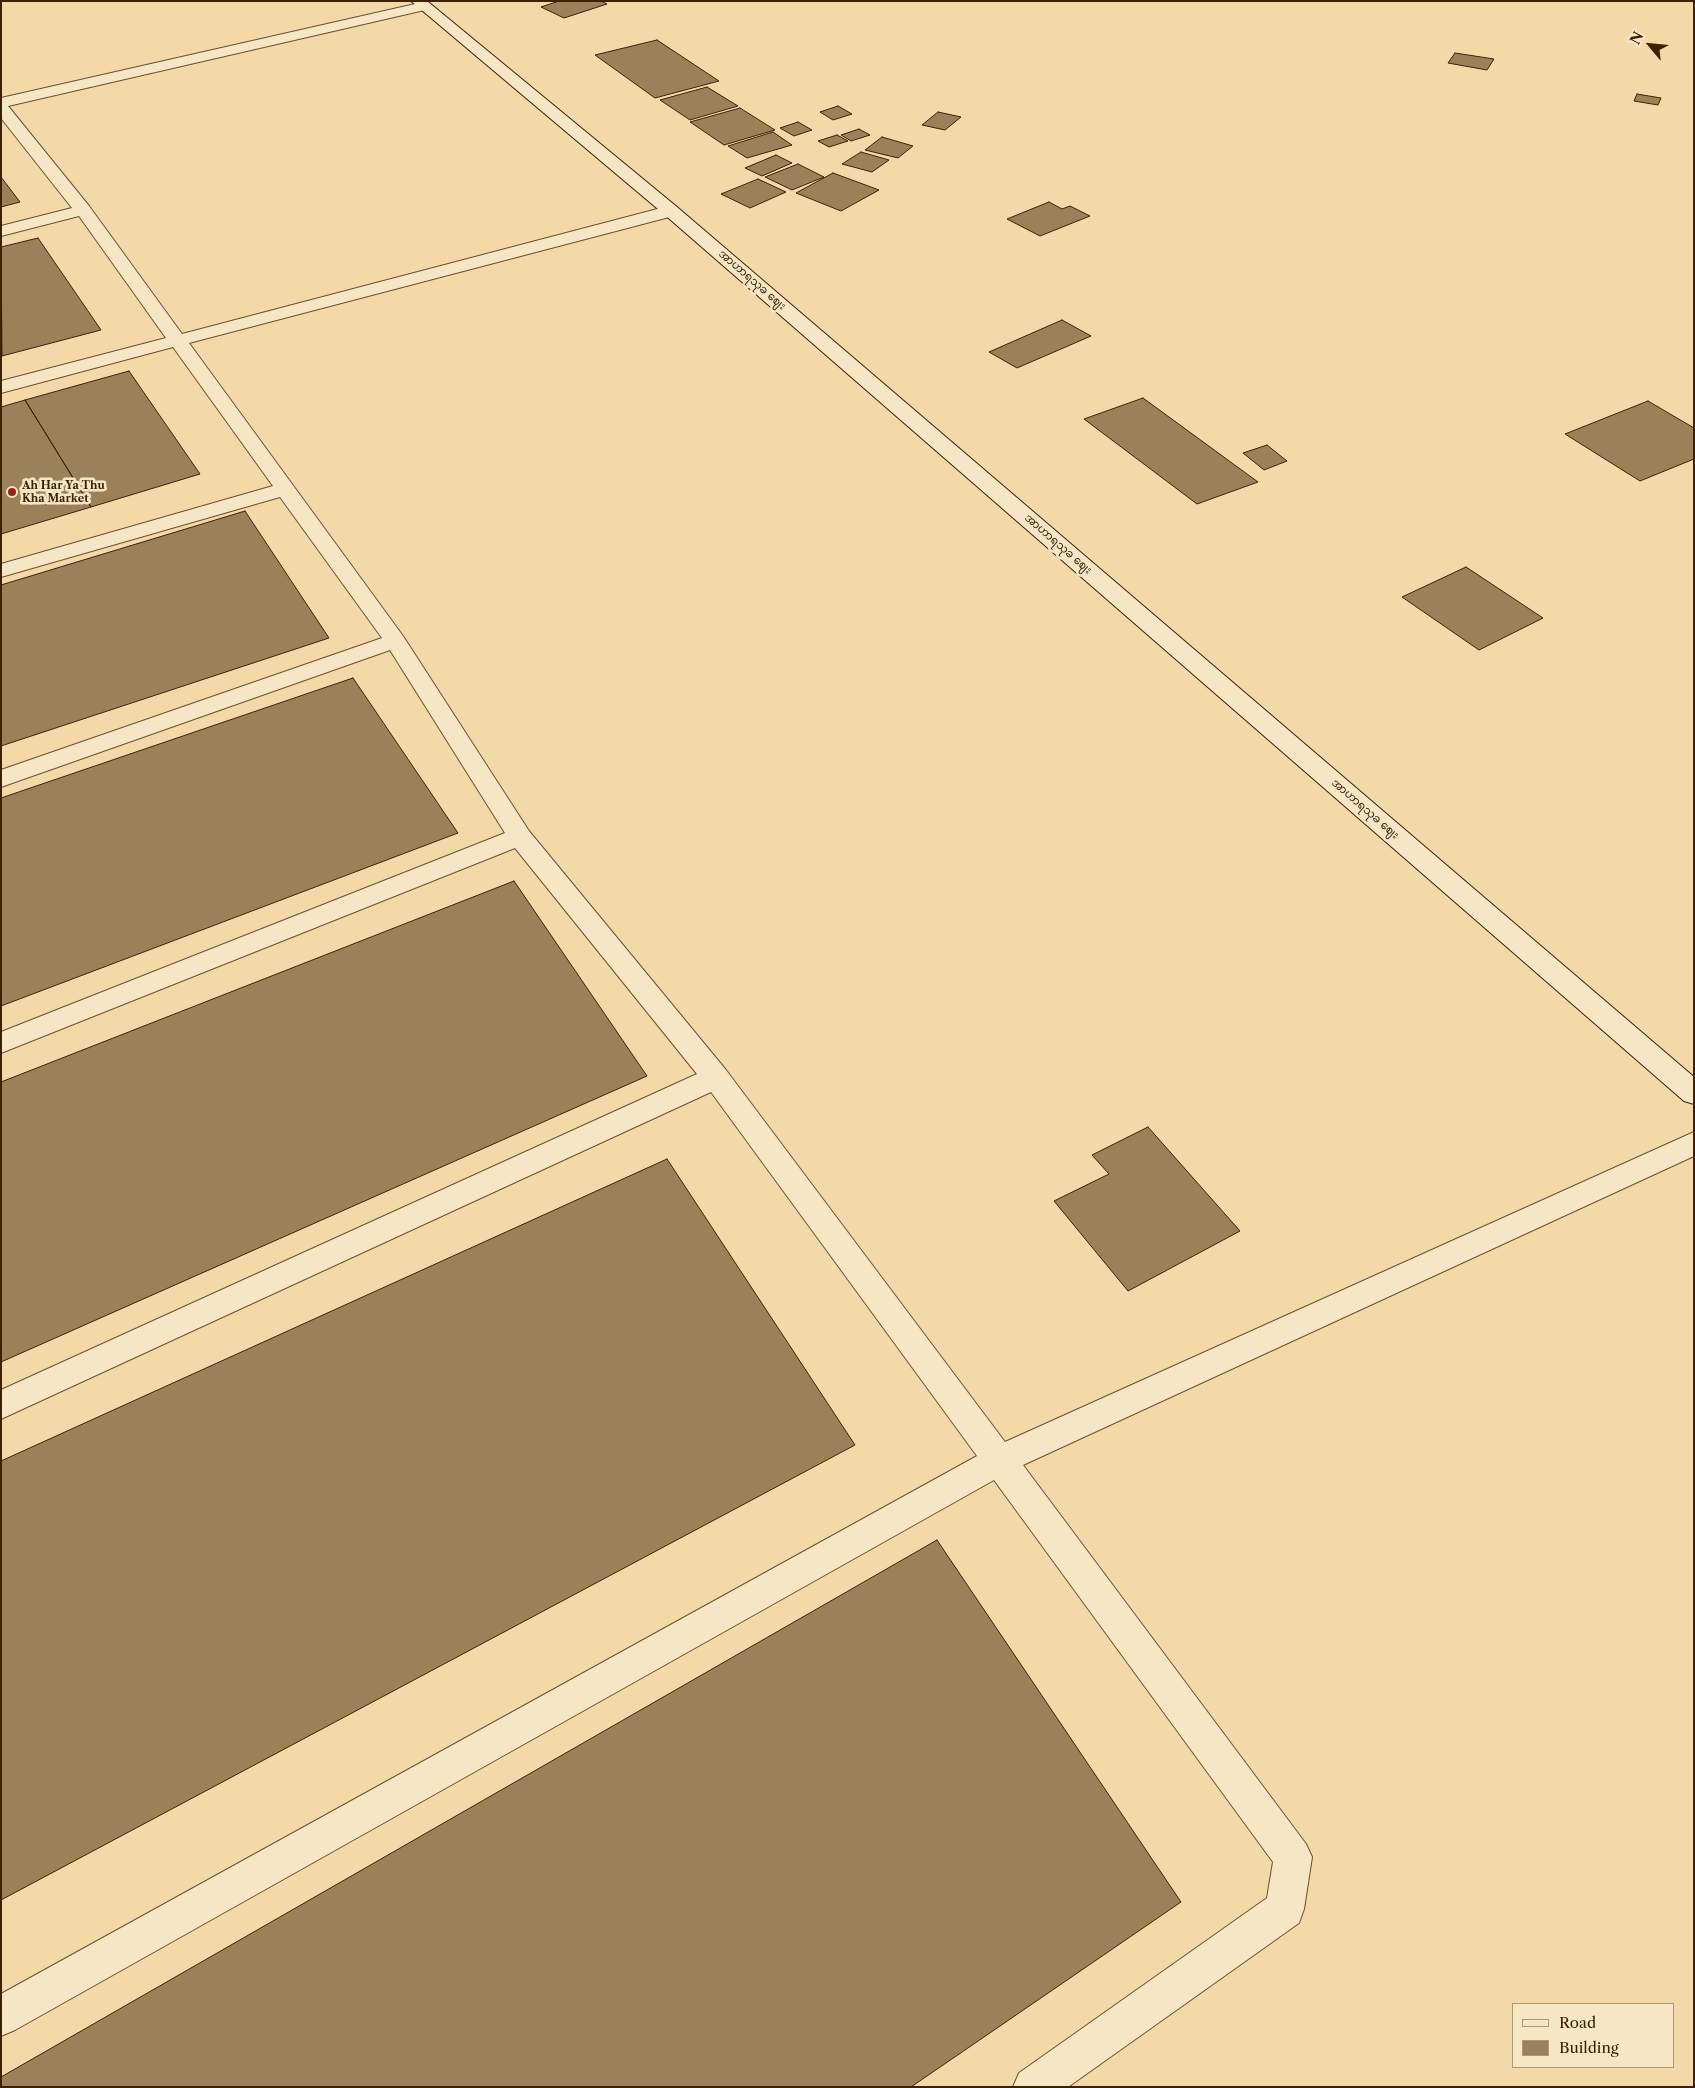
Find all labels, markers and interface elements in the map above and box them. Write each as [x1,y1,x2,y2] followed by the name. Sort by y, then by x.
[1625,20,1675,70] north arrow
[1626,28,1648,48] text: N
[716,247,788,313] street label: အာဟာရသုခ ဈေး
[22,479,105,505] place label: Ah Har Ya Thu Kha Market
[6,486,18,498] marker: Ah Har Ya Thu Kha Market
[1022,511,1094,577] street label: အာဟာရသုခ ဈေး
[1329,776,1401,842] street label: အာဟာရသုခ ဈေး
[1512,2003,1675,2068] legend
[1559,2013,1596,2032] text: Road
[1559,2038,1619,2057] text: Building

